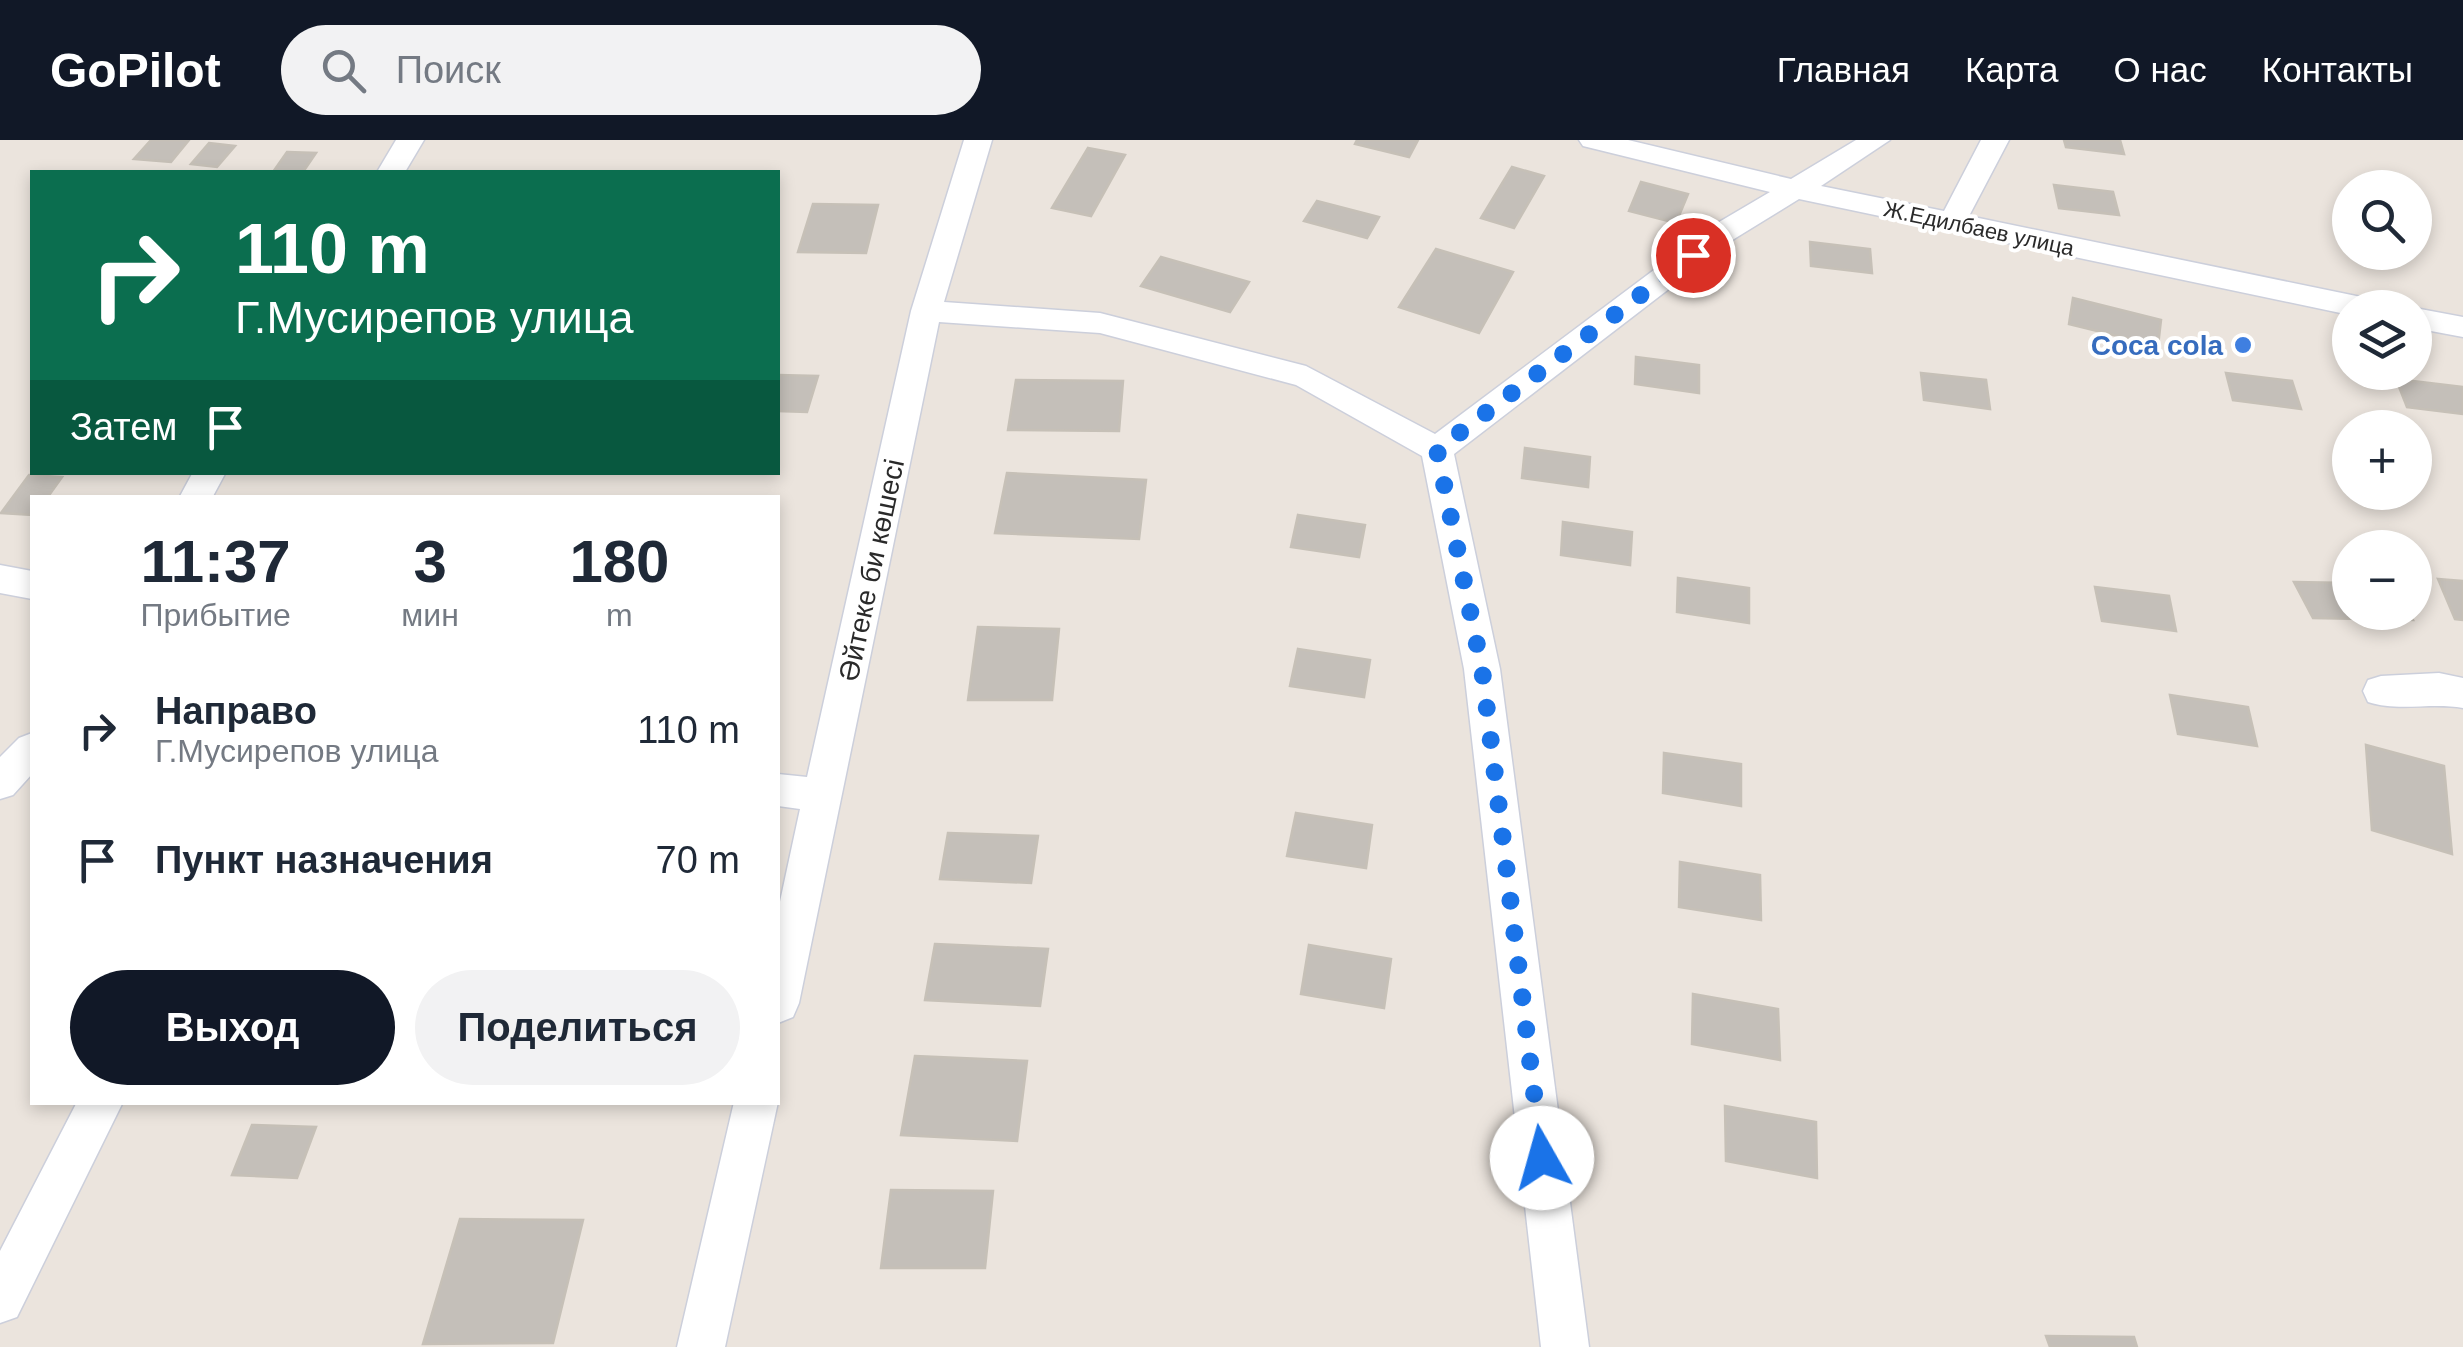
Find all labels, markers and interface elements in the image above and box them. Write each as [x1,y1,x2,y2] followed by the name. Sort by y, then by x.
[281,25,981,115] search box
[316,43,371,98] icon: search
[50,44,221,97] text: GoPilot
[396,49,501,91] text: Поиск
[1777,50,1910,89] text: Главная
[1965,50,2059,89] text: Карта
[2114,50,2207,89] text: О нас
[2262,50,2413,89] text: Контакты
[2332,170,2432,630] map controls
[2332,170,2432,270] button: search
[1881,196,2077,261] street label: Ж.Едилбаев улица
[70,210,200,340] icon: right
[235,210,430,288] text: 110 m
[1651,213,1736,298] pin
[1666,228,1721,283] icon: arrive
[2332,290,2432,390] button: layers
[235,292,634,343] text: Г.Мусирепов улица
[2091,330,2223,361] place label: Coca cola
[2232,334,2254,356] marker: Coca cola
[198,400,253,455] icon: arrive
[70,406,178,448] text: Затем
[2332,410,2432,510] button: +
[833,456,910,684] street label: Әйтеке би көшесі
[141,528,291,595] text: 11:37
[413,528,447,595] text: 3
[569,528,669,595] text: 180
[2332,530,2432,630] button: −
[141,597,291,633] text: Прибытие
[401,597,459,633] text: мин
[606,597,633,633] text: m
[155,690,317,732] text: Направо
[70,703,125,758] icon: right
[637,709,740,751] text: 110 m
[155,733,438,769] text: Г.Мусирепов улица
[70,833,125,888] icon: arrive
[155,839,493,881] text: Пункт назначения
[656,839,740,881] text: 70 m
[70,970,395,1085] button: Выход
[415,970,740,1085] button: Поделиться
[1490,1106,1594,1210] position arrow

